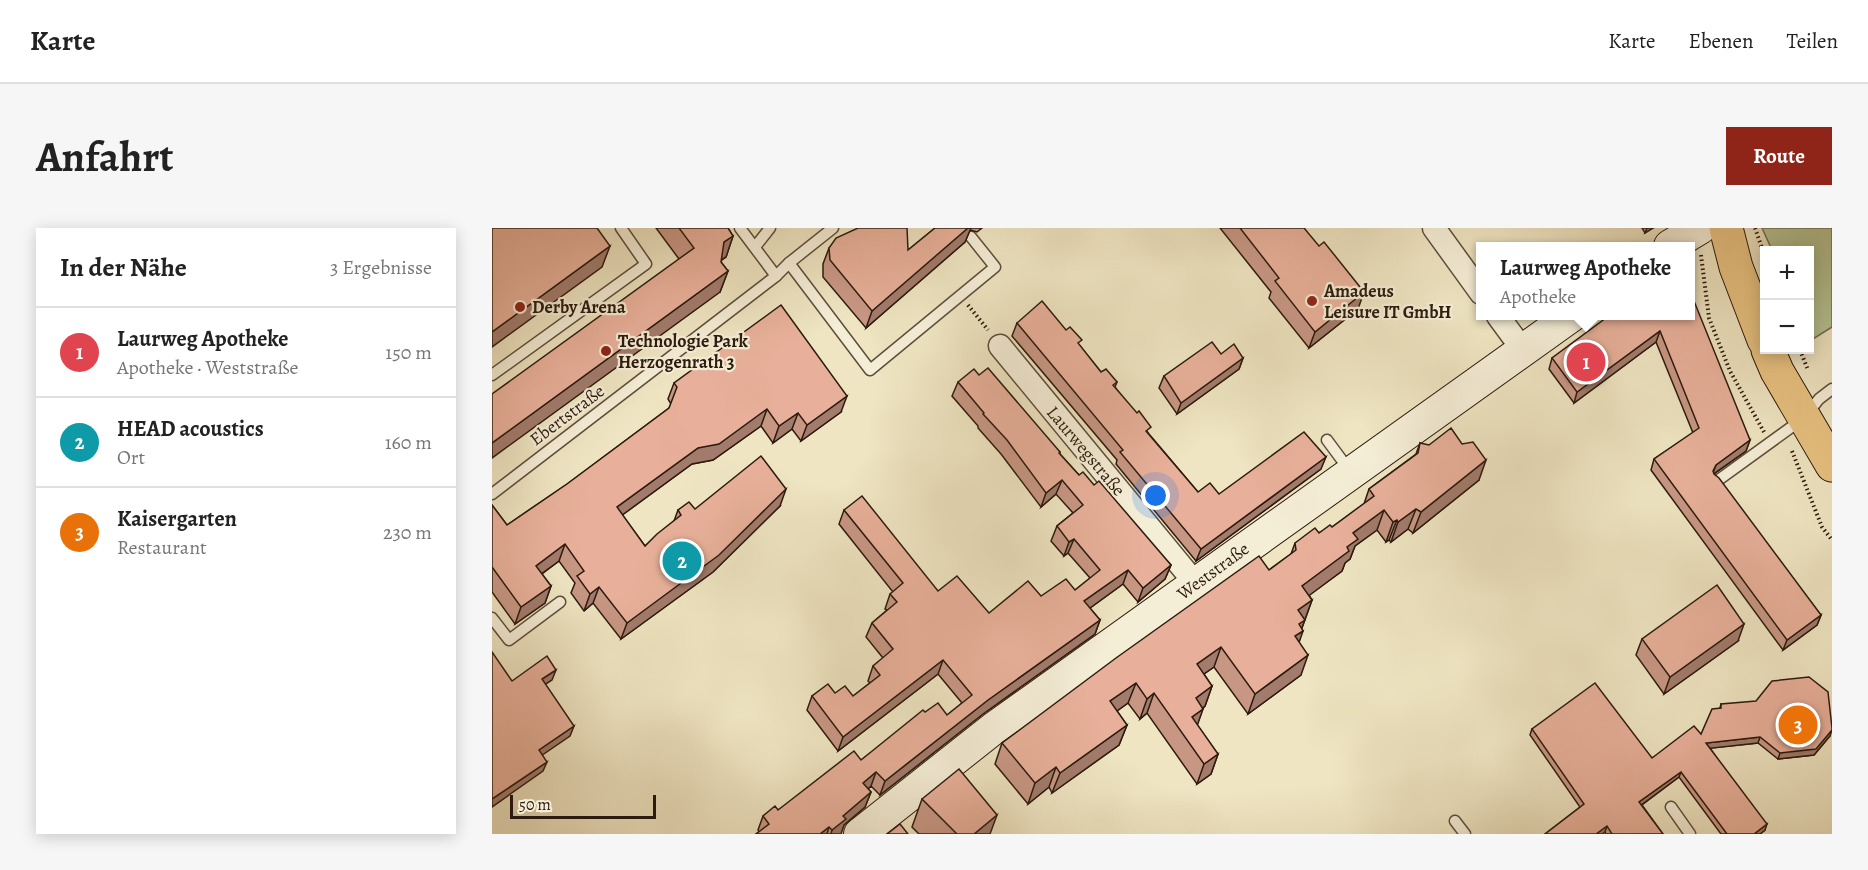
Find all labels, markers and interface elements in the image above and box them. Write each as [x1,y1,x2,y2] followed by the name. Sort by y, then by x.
[30,22,95,60] text: Karte
[1608,27,1656,55] text: Karte
[1689,27,1753,55] text: Ebenen
[1786,27,1838,55] text: Teilen
[1726,127,1832,185] button: Route
[36,128,173,185] text: Anfahrt
[1476,242,1695,320] popup
[1760,246,1814,354] map controls
[1760,246,1814,300] button: +
[60,250,187,285] text: In der Nähe
[1500,253,1671,283] text: Laurweg Apotheke
[330,254,432,281] text: 3 Ergebnisse
[1323,279,1451,324] place label: Amadeus Leisure IT GmbH
[1500,283,1576,310] text: Apotheke
[1305,294,1319,308] marker: Amadeus Leisure IT GmbH
[532,295,626,319] place label: Derby Arena
[513,300,527,314] marker: Derby Arena
[1760,300,1814,354] button: −
[117,324,289,354] text: Laurweg Apotheke
[618,329,748,374] place label: Technologie Park Herzogenrath 3
[76,339,83,366] text: 1
[385,339,432,366] text: 150 m
[1566,340,1606,384] pin: 1
[599,344,613,358] marker: Technologie Park Herzogenrath 3
[117,354,298,381] text: Apotheke · Weststraße
[525,379,609,451] street label: Ebertstraße
[1041,401,1131,501] street label: Laurwegstraße
[117,414,264,444] text: HEAD acoustics
[75,429,84,456] text: 2
[385,429,432,456] text: 160 m
[117,444,145,471] text: Ort
[1141,481,1170,510] your location
[117,504,237,534] text: Kaisergarten
[75,519,84,546] text: 3
[383,519,432,546] text: 230 m
[117,534,207,561] text: Restaurant
[1171,537,1254,606] street label: Weststraße
[662,538,702,584] pin: 2
[1778,702,1818,748] pin: 3
[510,792,656,820] scale bar
[519,794,551,816] text: 50 m

